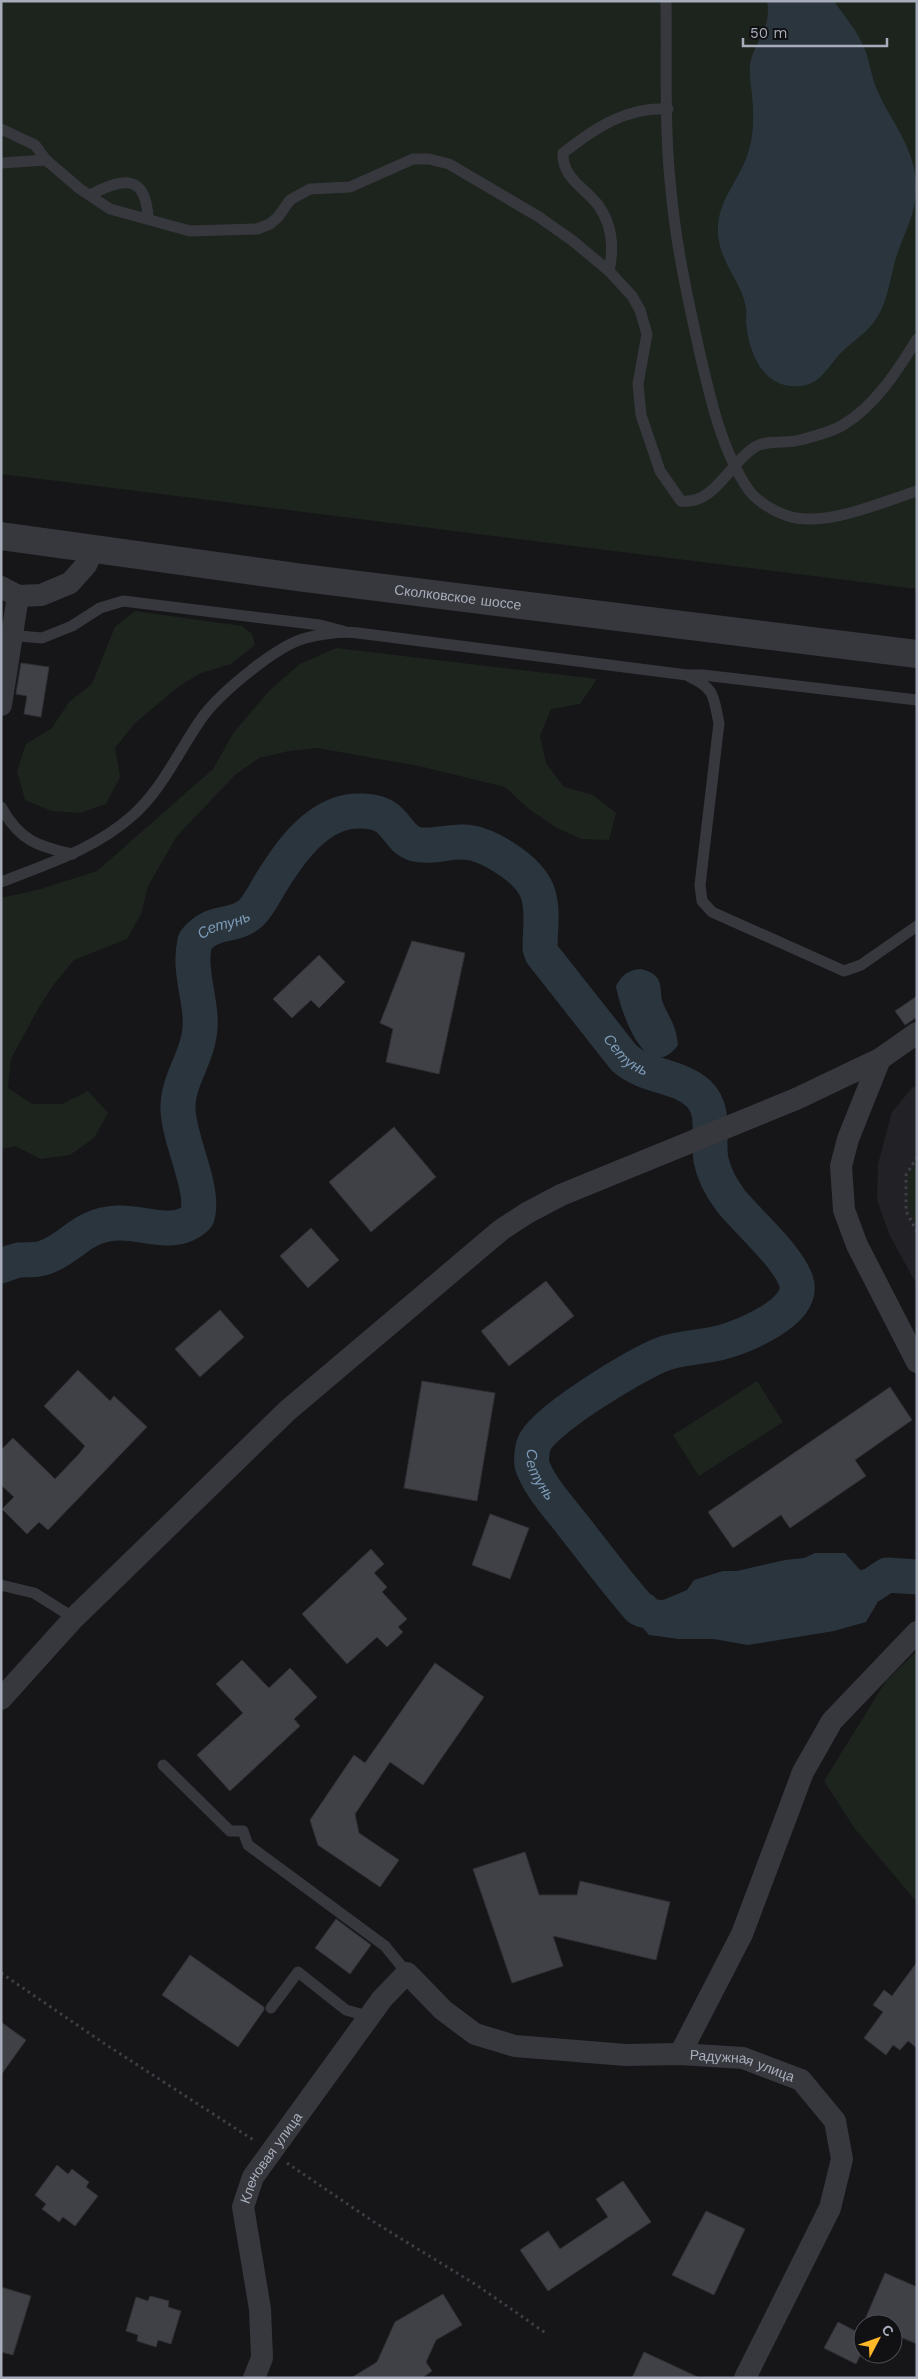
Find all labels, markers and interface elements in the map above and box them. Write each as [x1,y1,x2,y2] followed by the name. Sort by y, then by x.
[743,15,887,47] scale bar
[750,24,787,42] text: 50 m
[393,581,523,613] street label: Сколковское шоссе
[194,907,254,943] water label: Сетунь
[600,1030,651,1080] water label: Сетунь
[522,1448,559,1504] water label: Сетунь
[689,2047,797,2085] street label: Радужная улица
[237,2109,305,2206] street label: Кленовая улица
[853,2314,903,2364] north arrow
[878,2321,897,2340] text: С

